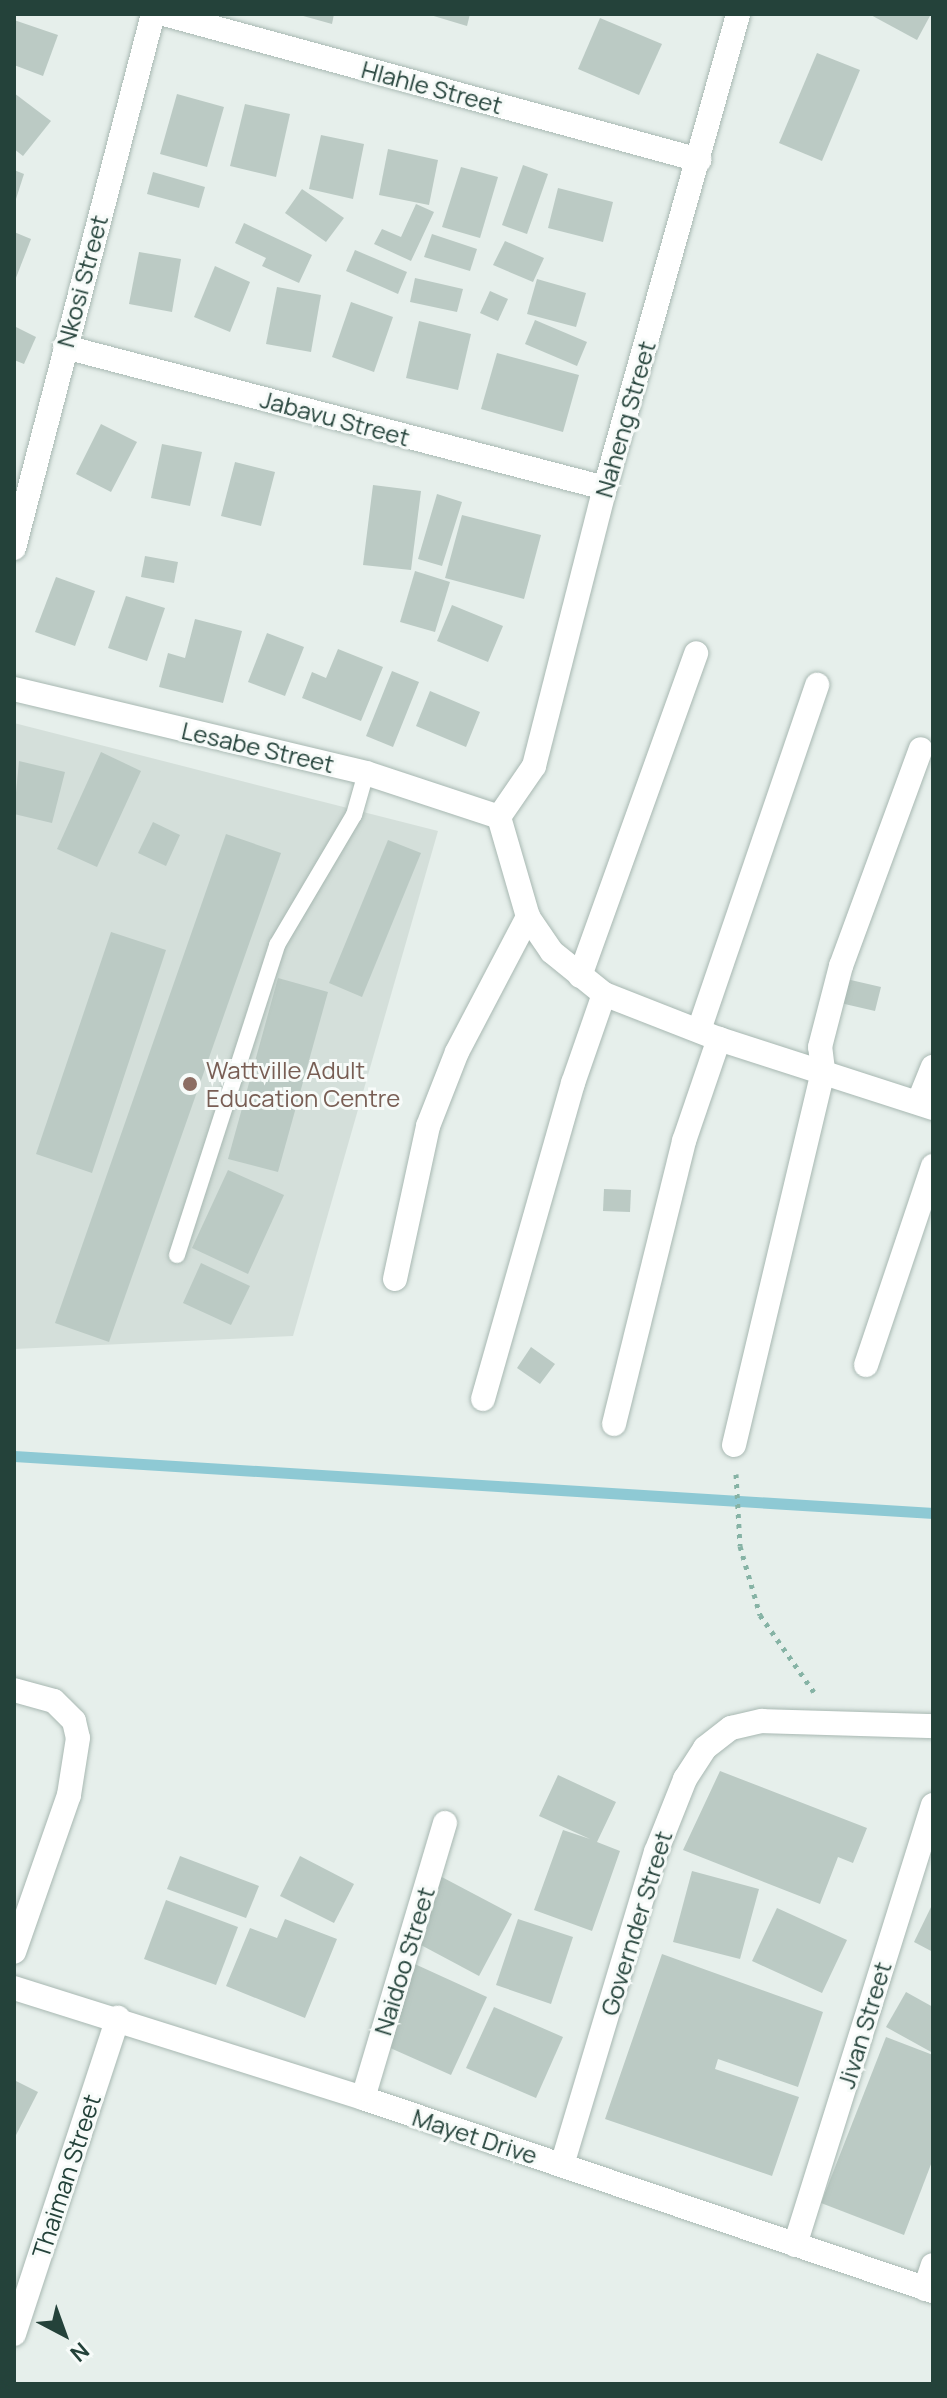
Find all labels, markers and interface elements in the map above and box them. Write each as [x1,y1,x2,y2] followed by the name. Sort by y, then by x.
[358,54,506,120] street label: Hlahle Street
[51,212,113,350] street label: Nkosi Street
[589,337,661,501] street label: Naheng Street
[257,384,413,452] street label: Jabavu Street
[179,715,337,779] street label: Lesabe Street
[206,1056,400,1112] place label: Wattville Adult Education Centre
[181,1075,199,1093] marker: Wattville Adult Education Centre
[594,1827,678,2019] street label: Governder Street
[368,1884,440,2038] street label: Naidoo Street
[831,1958,897,2092] street label: Jivan Street
[26,2090,106,2262] street label: Thaiman Street
[409,2102,541,2170] street label: Mayet Drive
[24,2294,104,2374] north arrow
[64,2336,96,2369] text: N

